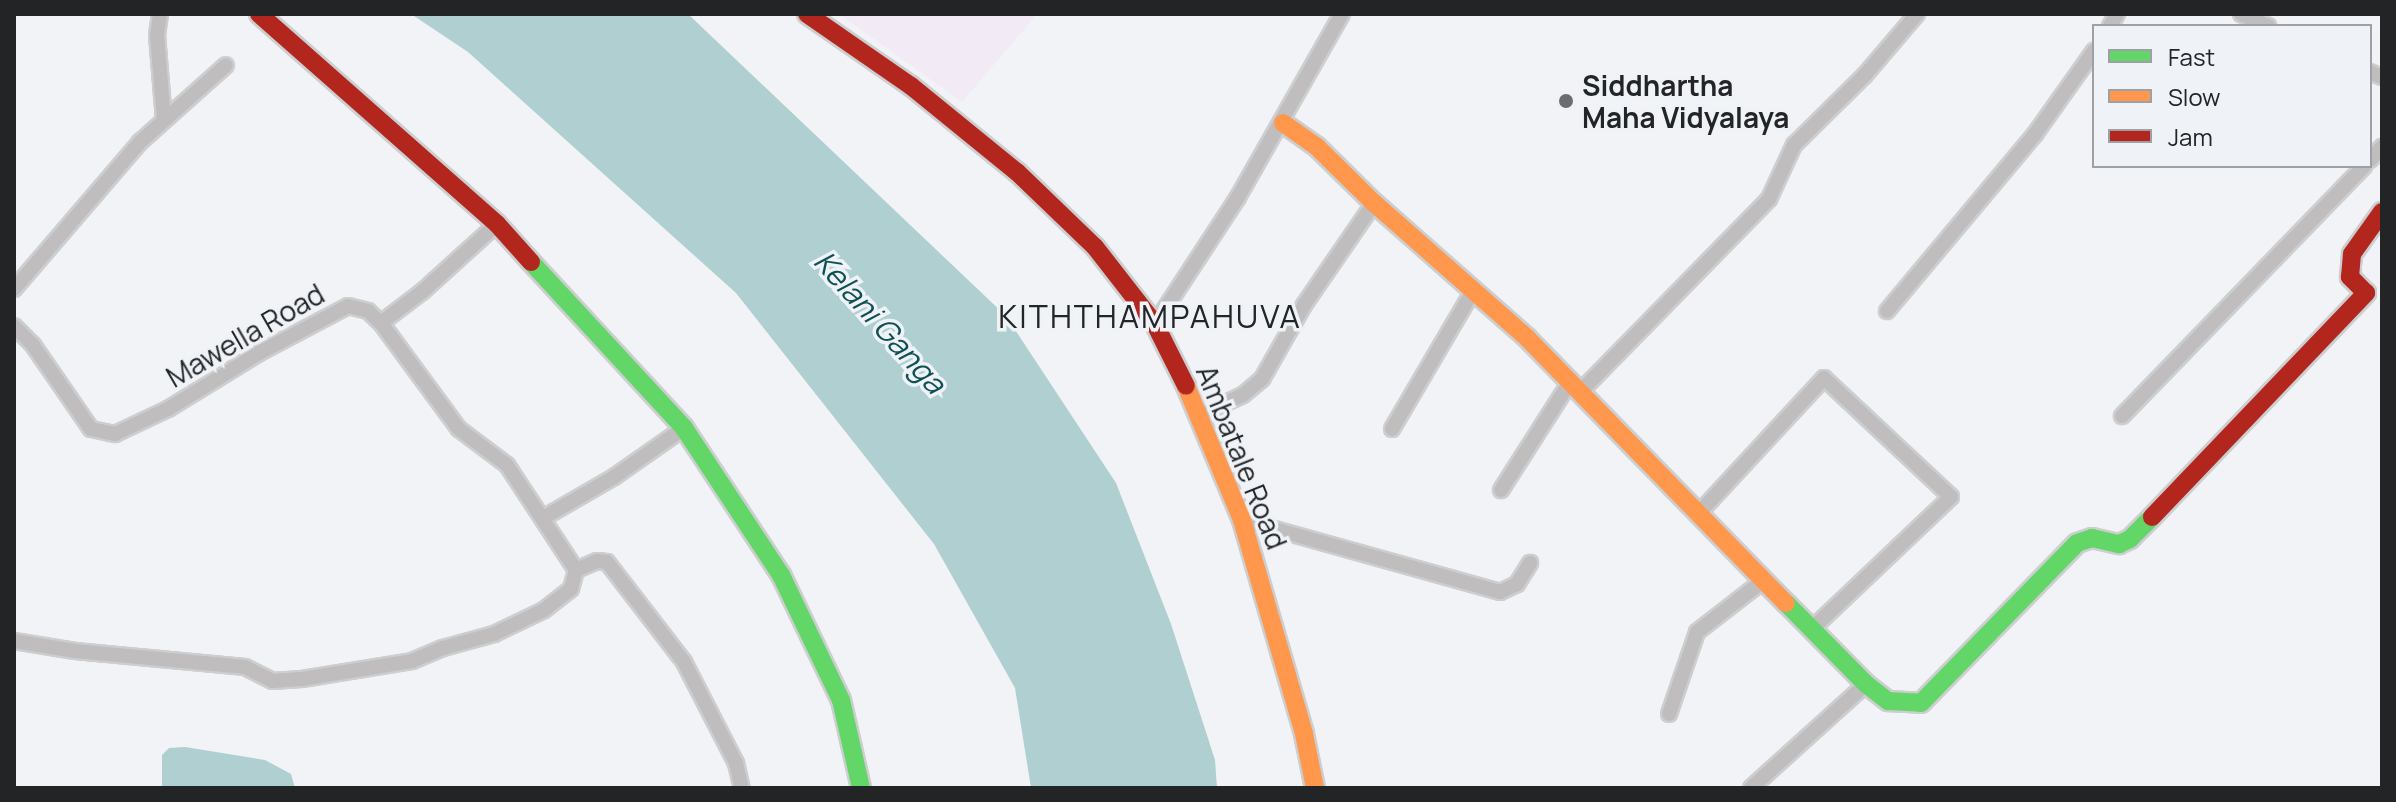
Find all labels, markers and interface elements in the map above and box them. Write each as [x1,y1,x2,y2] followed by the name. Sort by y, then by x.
[2092,24,2372,168] legend
[2168,40,2215,73] text: Fast
[1582,68,1789,134] place label: Siddhartha Maha Vidyalaya
[2168,80,2221,113] text: Slow
[1557,92,1575,110] marker: Siddhartha Maha Vidyalaya
[2168,120,2213,153] text: Jam
[807,244,953,400] water label: Kelani Ganga
[160,276,330,394] street label: Mawella Road
[998,297,1302,335] district label: KITHTHAMPAHUVA
[1190,360,1294,554] street label: Ambatale Road

